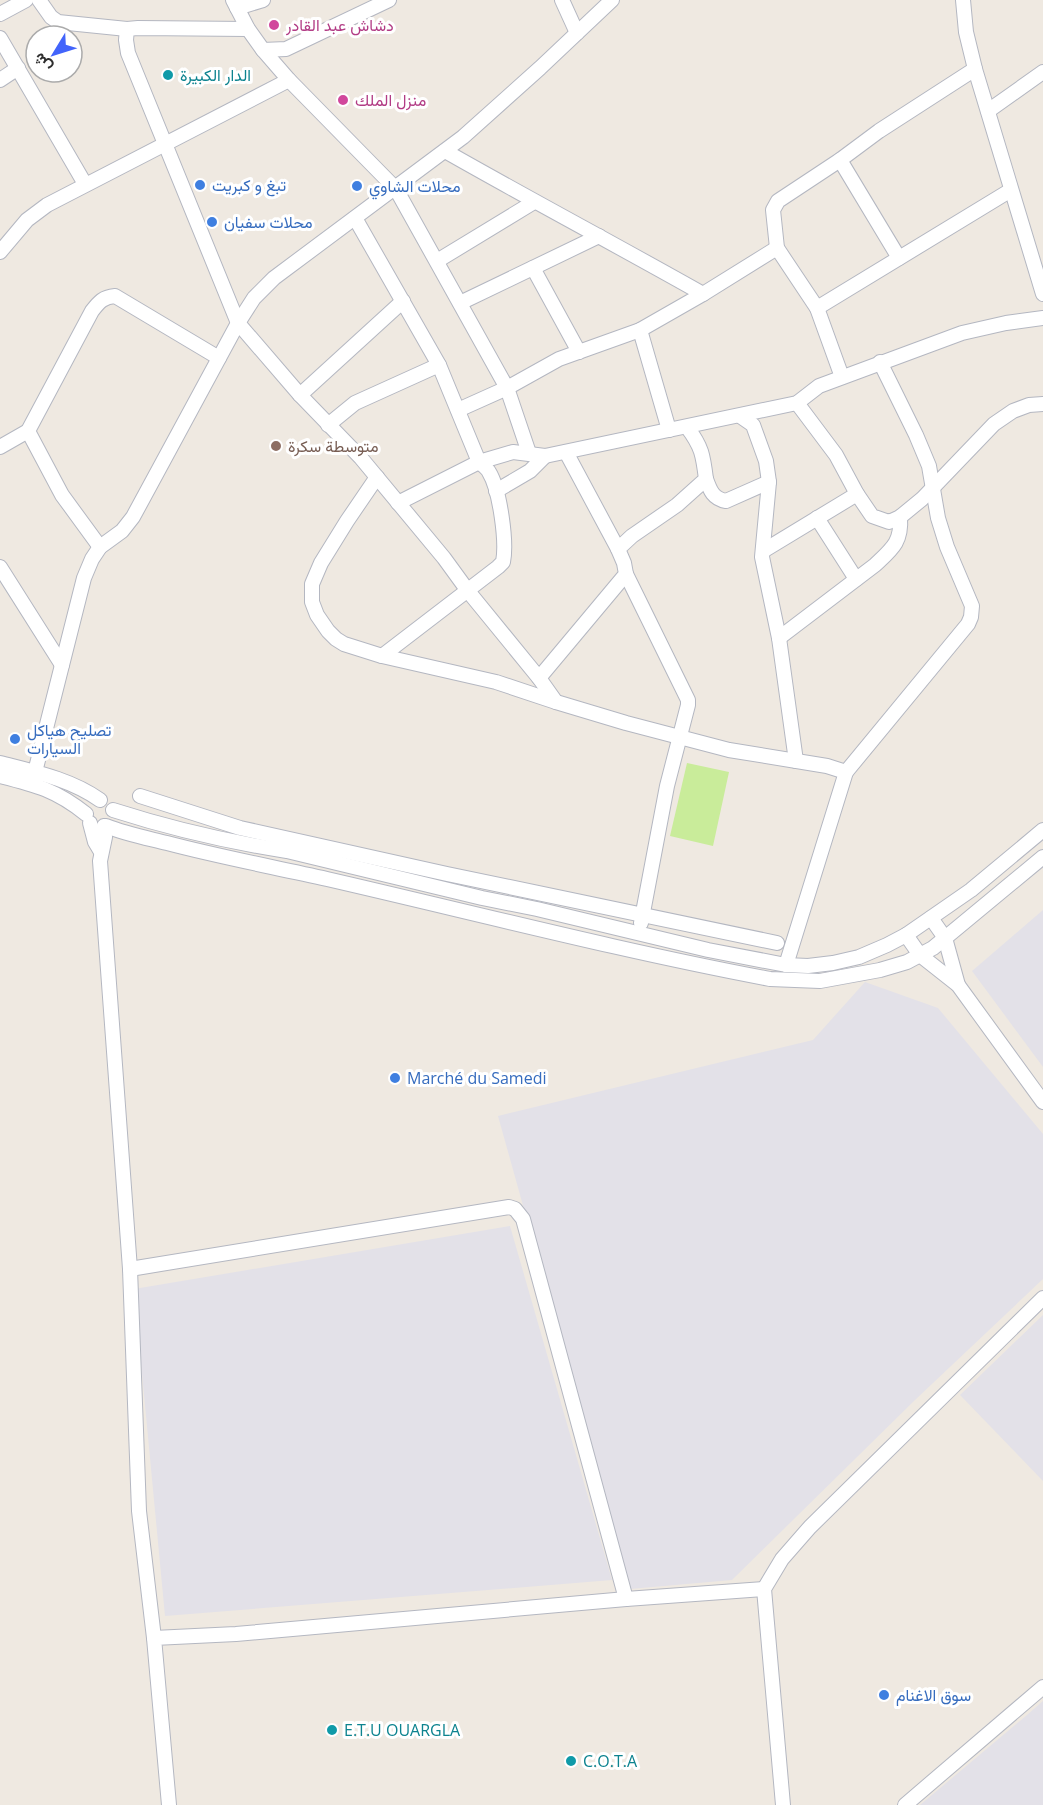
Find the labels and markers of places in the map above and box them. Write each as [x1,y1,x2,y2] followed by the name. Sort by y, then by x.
[285,14,394,36] place label: دشاش عبد القادر
[267,18,281,32] marker: دشاش عبد القادر
[180,64,251,86] place label: الدار الكبيرة
[161,68,175,82] marker: الدار الكبيرة
[355,89,426,111] place label: منزل الملك
[336,93,350,107] marker: منزل الملك
[212,174,286,197] place label: تبغ و كبريت
[369,175,461,200] place label: محلات الشاوي
[193,178,207,192] marker: تبغ و كبريت
[350,179,364,193] marker: محلات الشاوي
[224,211,313,233] place label: محلات سفيان
[205,215,219,229] marker: محلات سفيان
[288,435,378,457] place label: متوسطة سكرة
[269,439,283,453] marker: متوسطة سكرة
[27,719,112,759] place label: تصليح هياكل السيارات
[8,732,22,746] marker: تصليح هياكل السيارات
[407,1067,546,1089] place label: Marché du Samedi
[388,1071,402,1085] marker: Marché du Samedi
[896,1684,971,1706] place label: سوق الاغنام
[877,1688,891,1702] marker: سوق الاغنام
[344,1719,461,1741] place label: E.T.U OUARGLA
[325,1723,339,1737] marker: E.T.U OUARGLA
[583,1750,638,1772] place label: C.O.T.A
[564,1754,578,1768] marker: C.O.T.A

